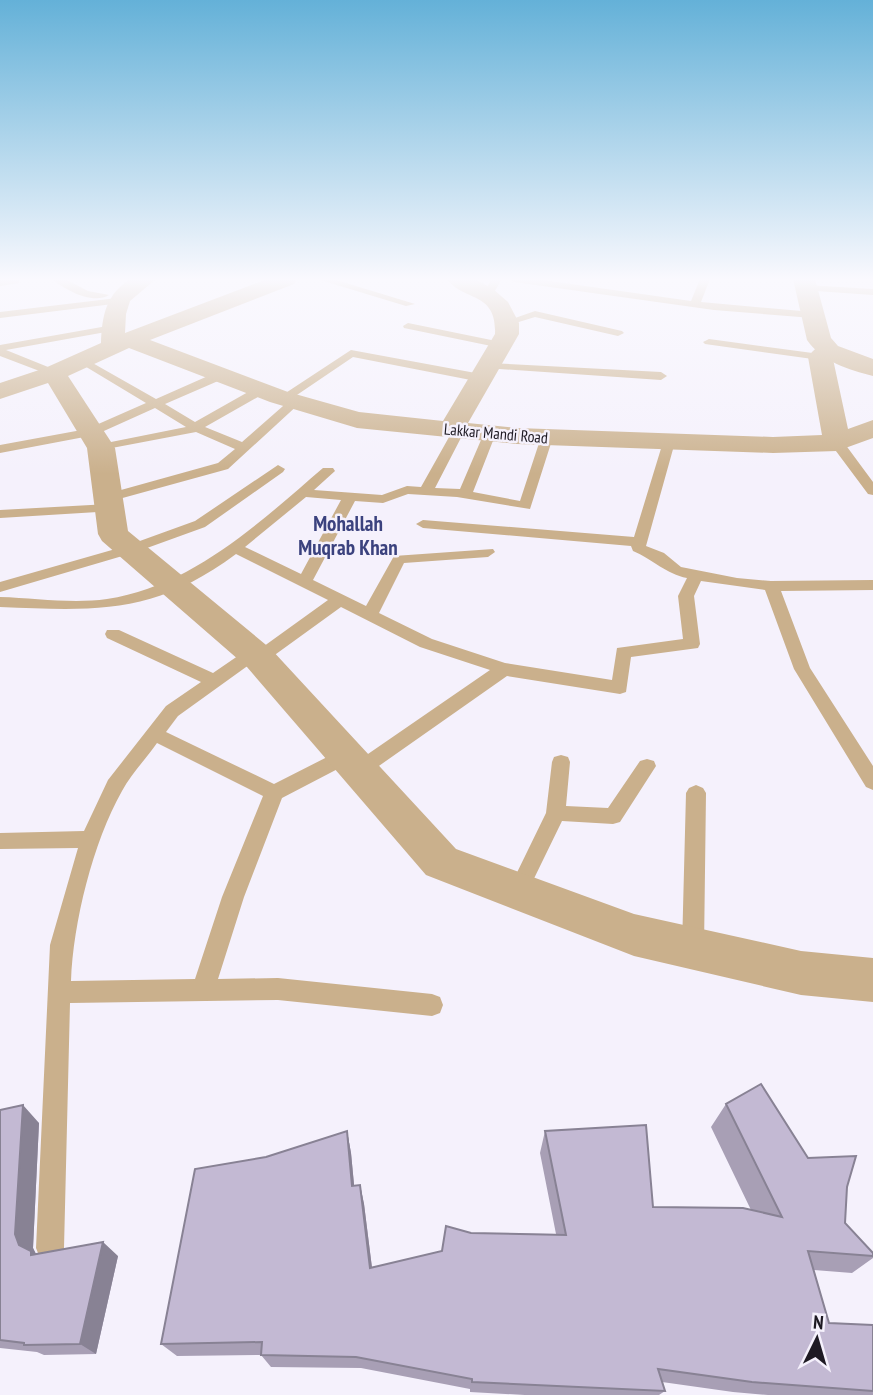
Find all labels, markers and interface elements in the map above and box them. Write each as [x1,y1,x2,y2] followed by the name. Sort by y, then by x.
[443,419,549,448] street label: Lakkar Mandi Road
[298,510,398,561] district label: Mohallah Muqrab Khan
[782,1304,852,1374] north arrow
[812,1310,825,1334] text: N

